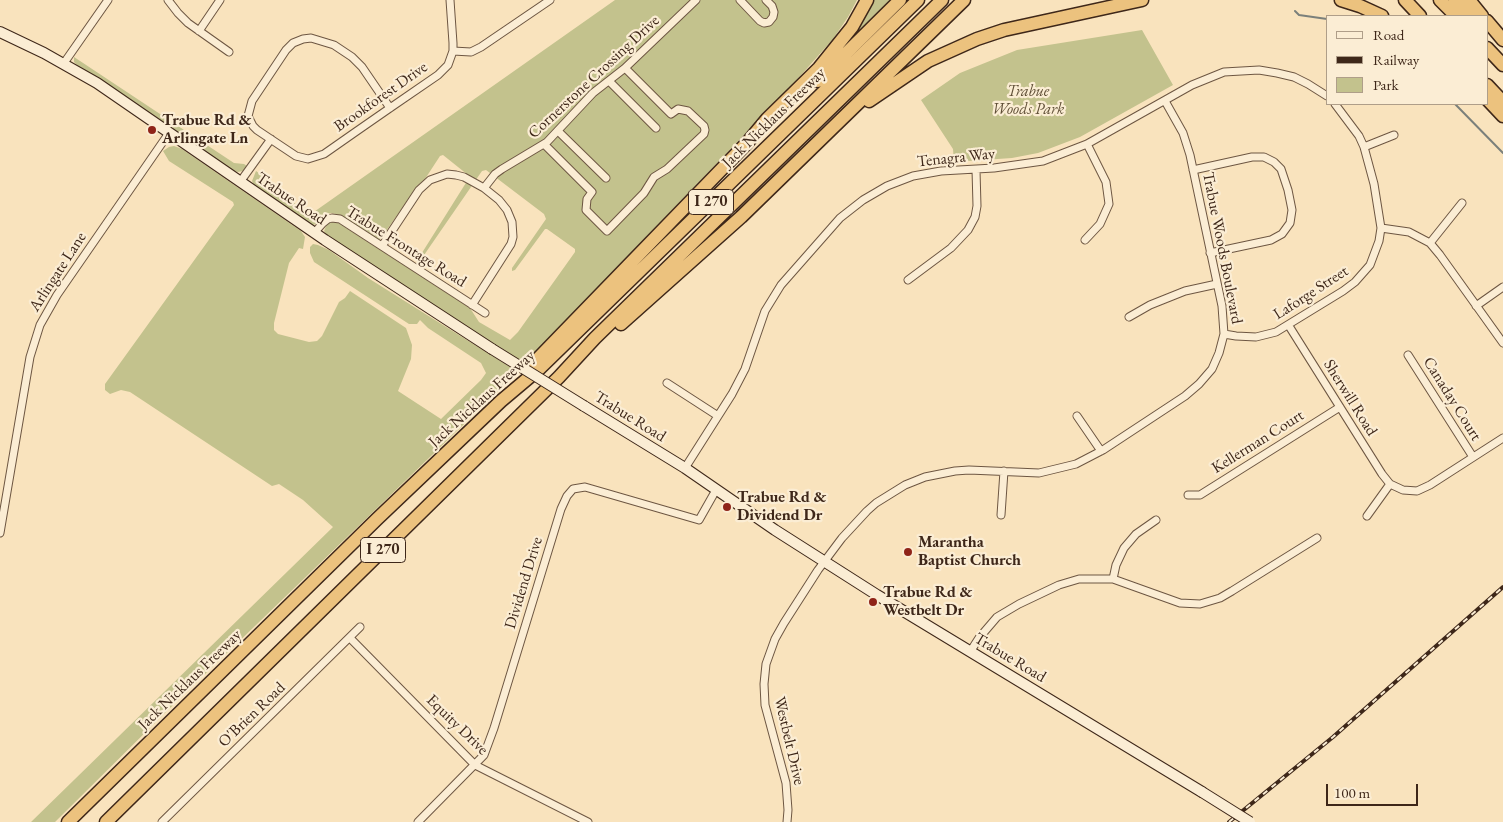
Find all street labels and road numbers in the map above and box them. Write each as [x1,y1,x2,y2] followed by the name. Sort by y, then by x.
[524,11,664,143] street label: Cornerstone Crossing Drive
[331,58,431,136] street label: Brookforest Drive
[718,64,830,172] street label: Jack Nicklaus Freeway
[916,144,996,172] street label: Tenagra Way
[252,169,330,229] street label: Trabue Road
[1198,170,1246,326] street label: Trabue Woods Boulevard
[688,190,734,214] road number: I 270
[342,202,470,292] street label: Trabue Frontage Road
[25,229,91,315] street label: Arlingate Lane
[1270,262,1352,324] street label: Laforge Street
[425,346,539,452] street label: Jack Nicklaus Freeway
[1419,354,1485,444] street label: Canaday Court
[1319,356,1381,440] street label: Sherwill Road
[591,388,669,446] street label: Trabue Road
[1208,406,1308,478] street label: Kellerman Court
[501,535,547,631] street label: Dividend Drive
[360,538,406,562] road number: I 270
[134,626,246,734] street label: Jack Nicklaus Freeway
[971,629,1049,687] street label: Trabue Road
[215,678,289,752] street label: O'Brien Road
[422,691,492,759] street label: Equity Drive
[769,695,809,787] street label: Westbelt Drive

